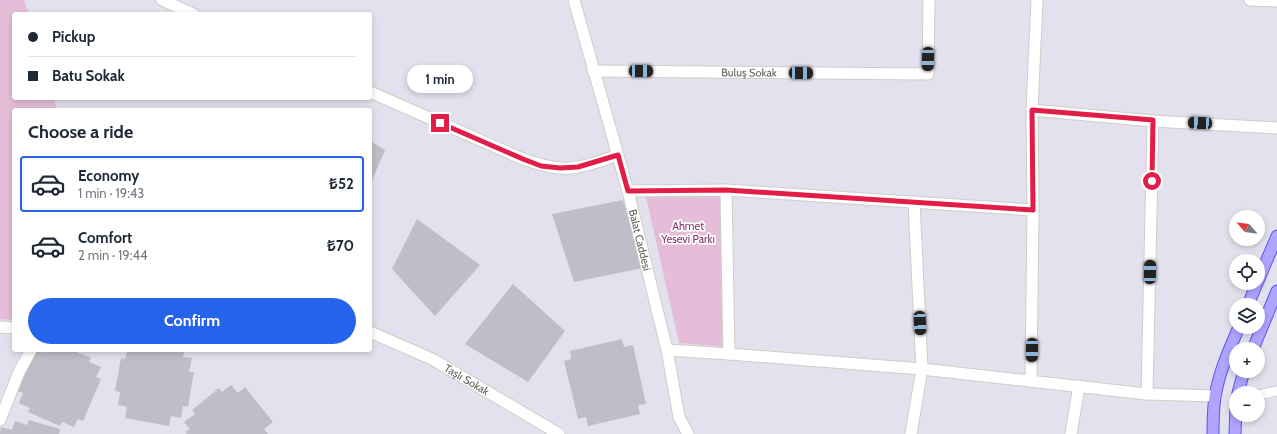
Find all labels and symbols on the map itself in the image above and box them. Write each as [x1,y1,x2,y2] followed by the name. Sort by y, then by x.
[922,47,934,71] car
[407,65,473,93] callout: 1 min
[629,65,653,77] car
[721,65,777,80] street label: Buluş Sokak
[789,67,813,79] car
[431,114,449,132] route end
[1188,116,1212,130] car
[1143,172,1161,190] route start
[626,208,654,272] street label: Balat Caddesi
[1229,210,1265,246] north arrow
[660,219,715,246] park label: Ahmet Yesevi Parkı
[1144,260,1156,284] car
[913,311,927,335] car
[1026,338,1038,362] car
[442,361,492,398] street label: Taşlı Sokak

